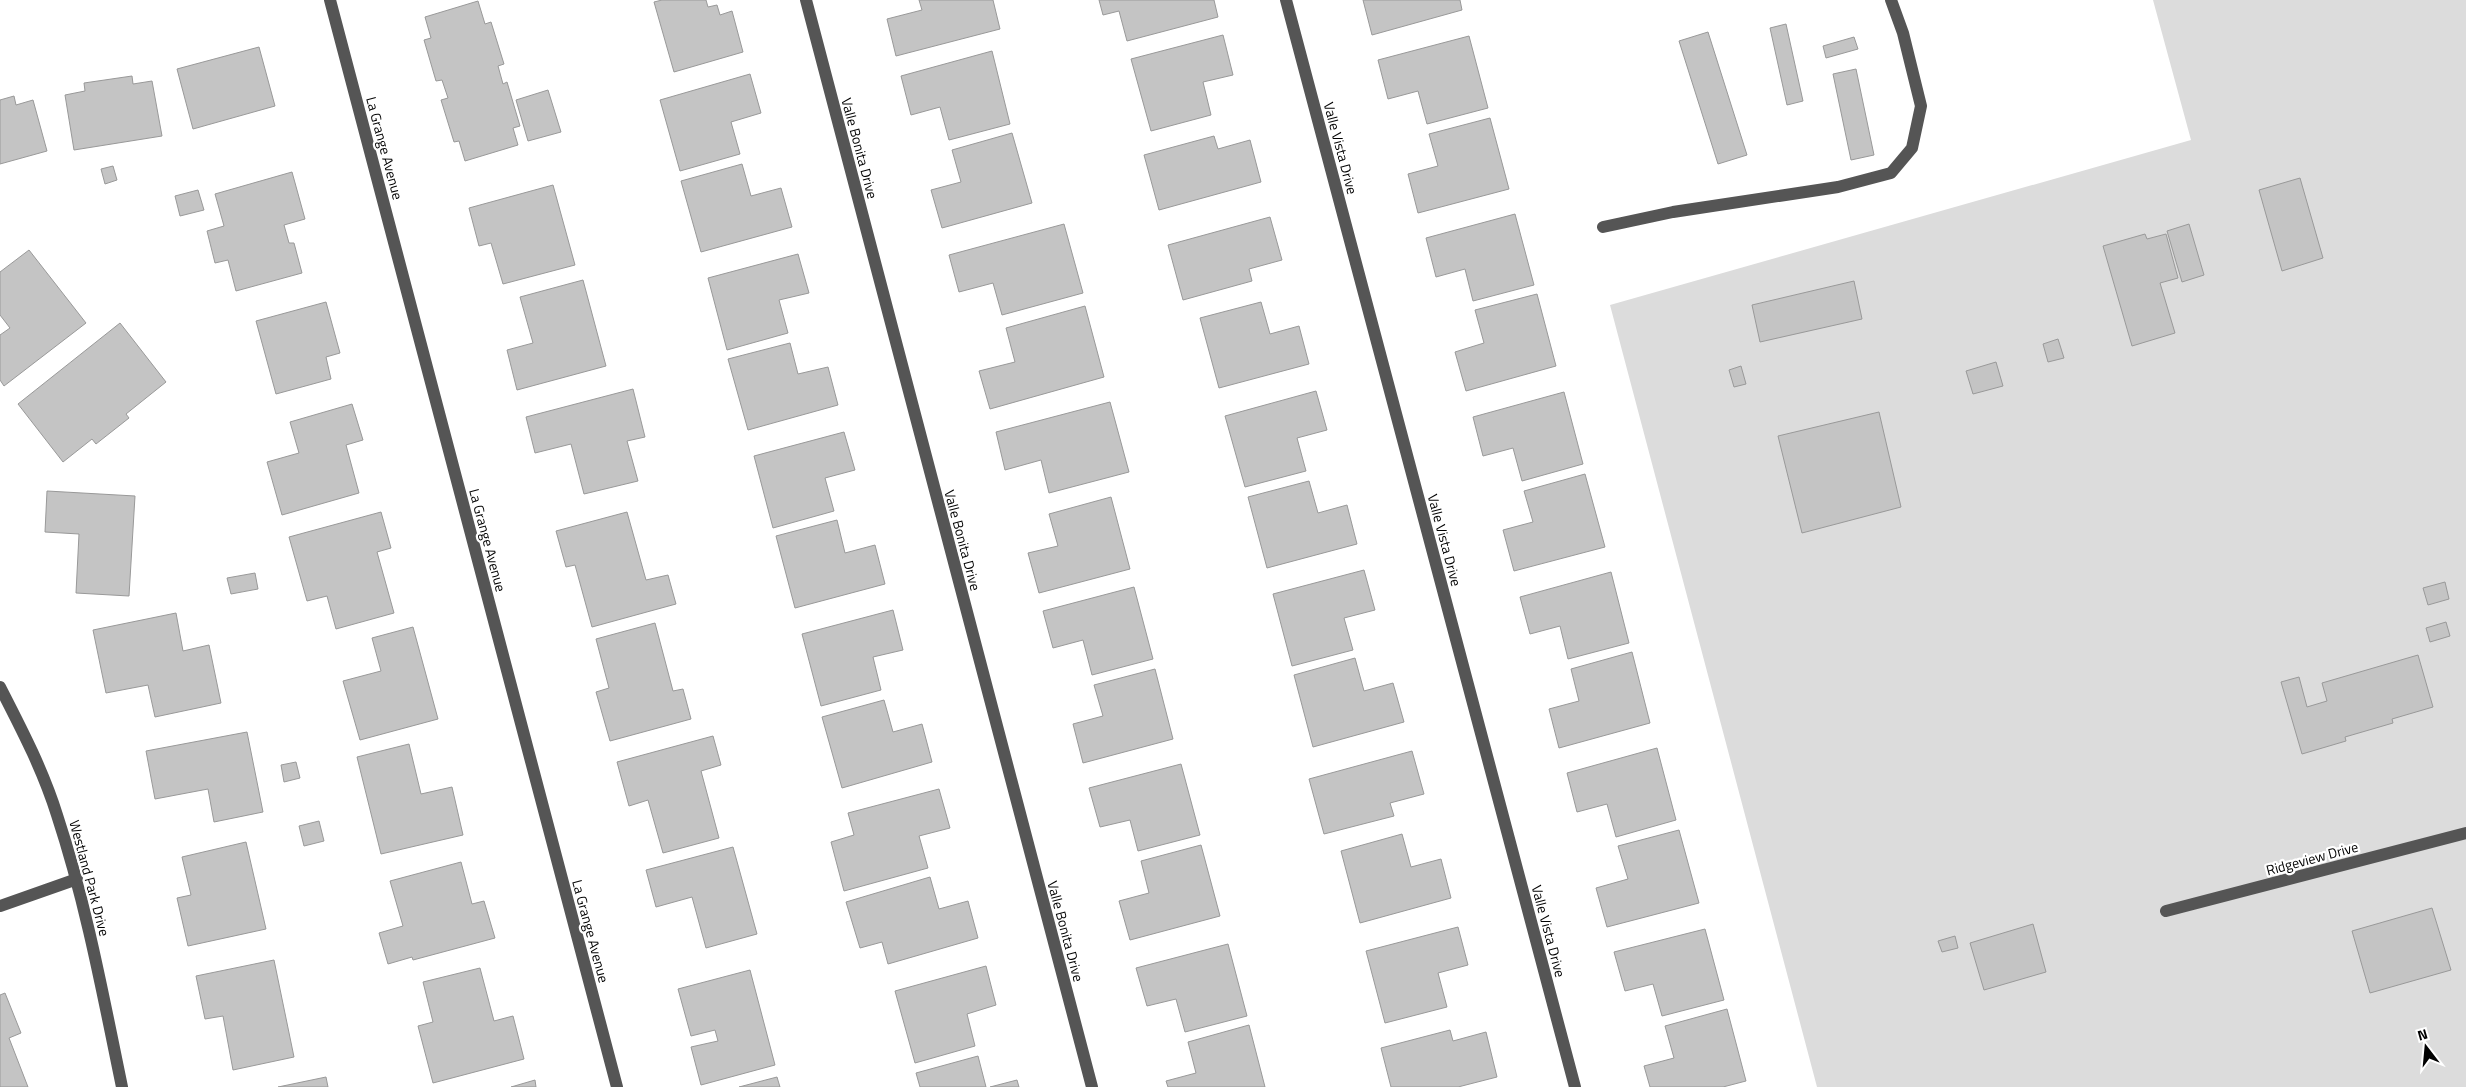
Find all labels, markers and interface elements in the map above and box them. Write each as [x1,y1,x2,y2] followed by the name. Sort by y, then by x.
[361,94,409,202] street label: La Grange Avenue
[836,95,884,201] street label: Valle Bonita Drive
[1319,100,1363,196] street label: Valle Vista Drive
[464,486,512,594] street label: La Grange Avenue
[939,487,987,593] street label: Valle Bonita Drive
[1423,492,1467,588] street label: Valle Vista Drive
[64,818,116,938] street label: Westland Park Drive
[2264,836,2360,880] street label: Ridgeview Drive
[567,877,615,985] street label: La Grange Avenue
[1042,878,1090,984] street label: Valle Bonita Drive
[1527,883,1571,979] street label: Valle Vista Drive
[2401,1022,2451,1072] north arrow
[2415,1023,2430,1045] text: N

